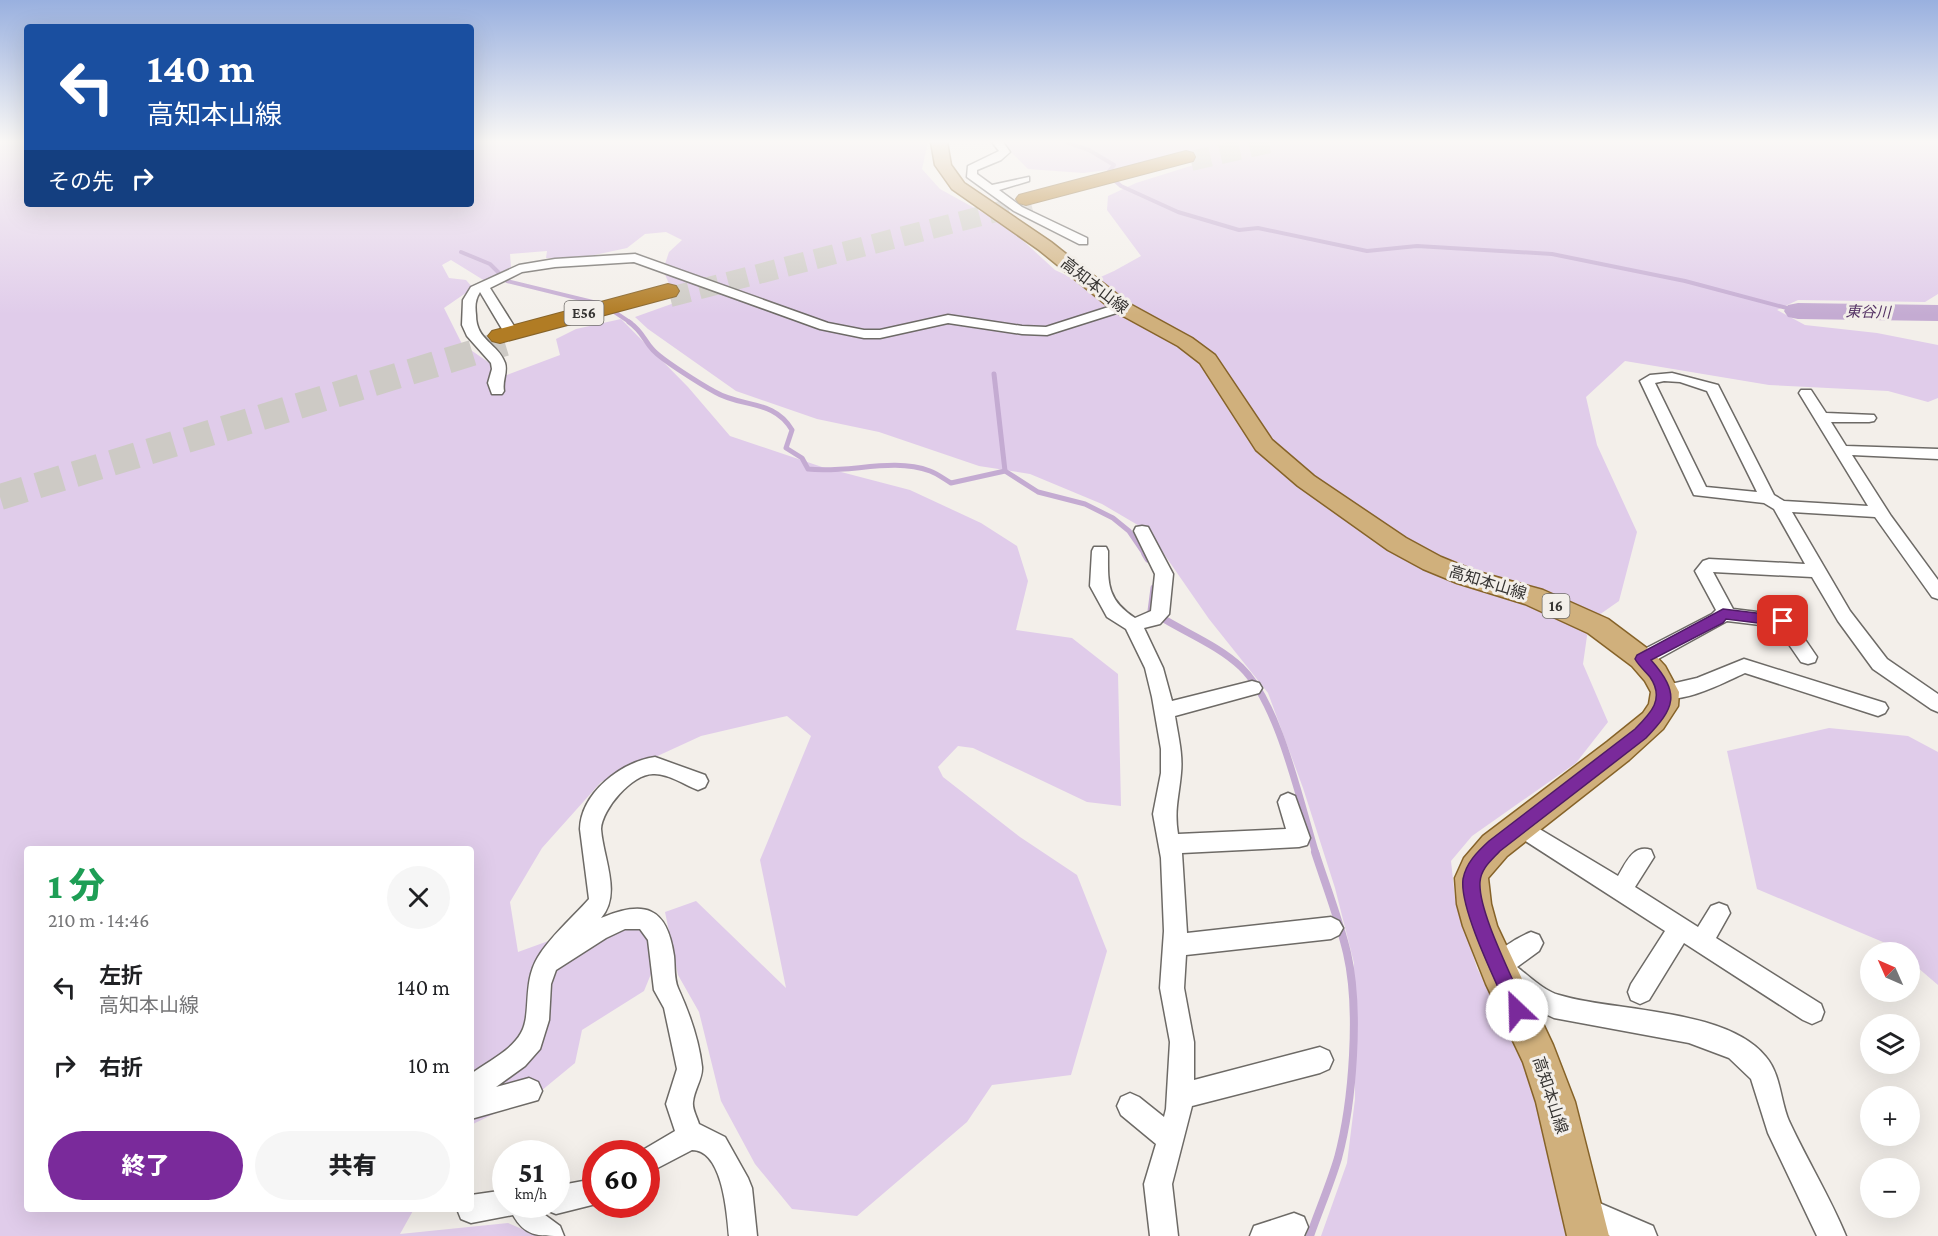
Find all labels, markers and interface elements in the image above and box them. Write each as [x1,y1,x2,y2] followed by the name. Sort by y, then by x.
[147,44,255,91] text: 140 m
[48,48,126,126] icon: left
[147,100,282,130] text: 高知本山線
[126,162,159,195] icon: right
[48,169,114,194] text: その先
[1058,254,1131,317] street label: 高知本山線
[564,301,604,325] road number: E56
[1845,304,1893,320] water label: 東谷川
[1447,563,1529,602] street label: 高知本山線
[1542,594,1570,618] road number: 16
[1757,595,1808,646] pin
[1766,604,1799,637] icon: arrive
[48,866,105,906] text: 1 分
[387,866,450,929] button: close
[48,909,149,931] text: 210 m · 14:46
[1860,942,1920,1002] north arrow
[1860,942,1920,1218] map controls
[99,963,143,988] text: 左折
[48,971,81,1004] icon: left
[397,975,450,1000] text: 140 m
[1485,978,1549,1042] position arrow
[99,994,199,1016] text: 高知本山線
[1860,1014,1920,1074] button: layers
[48,1049,81,1082] icon: right
[408,1053,450,1078] text: 10 m
[1530,1054,1571,1136] street label: 高知本山線
[99,1055,143,1080] text: 右折
[1860,1086,1920,1146] button: +
[48,1131,243,1200] button: 終了
[255,1131,450,1200] button: 共有
[582,1140,660,1218] speed limit sign: 60
[518,1155,544,1188] text: 51
[1860,1158,1920,1218] button: −
[515,1186,547,1202] text: km/h

